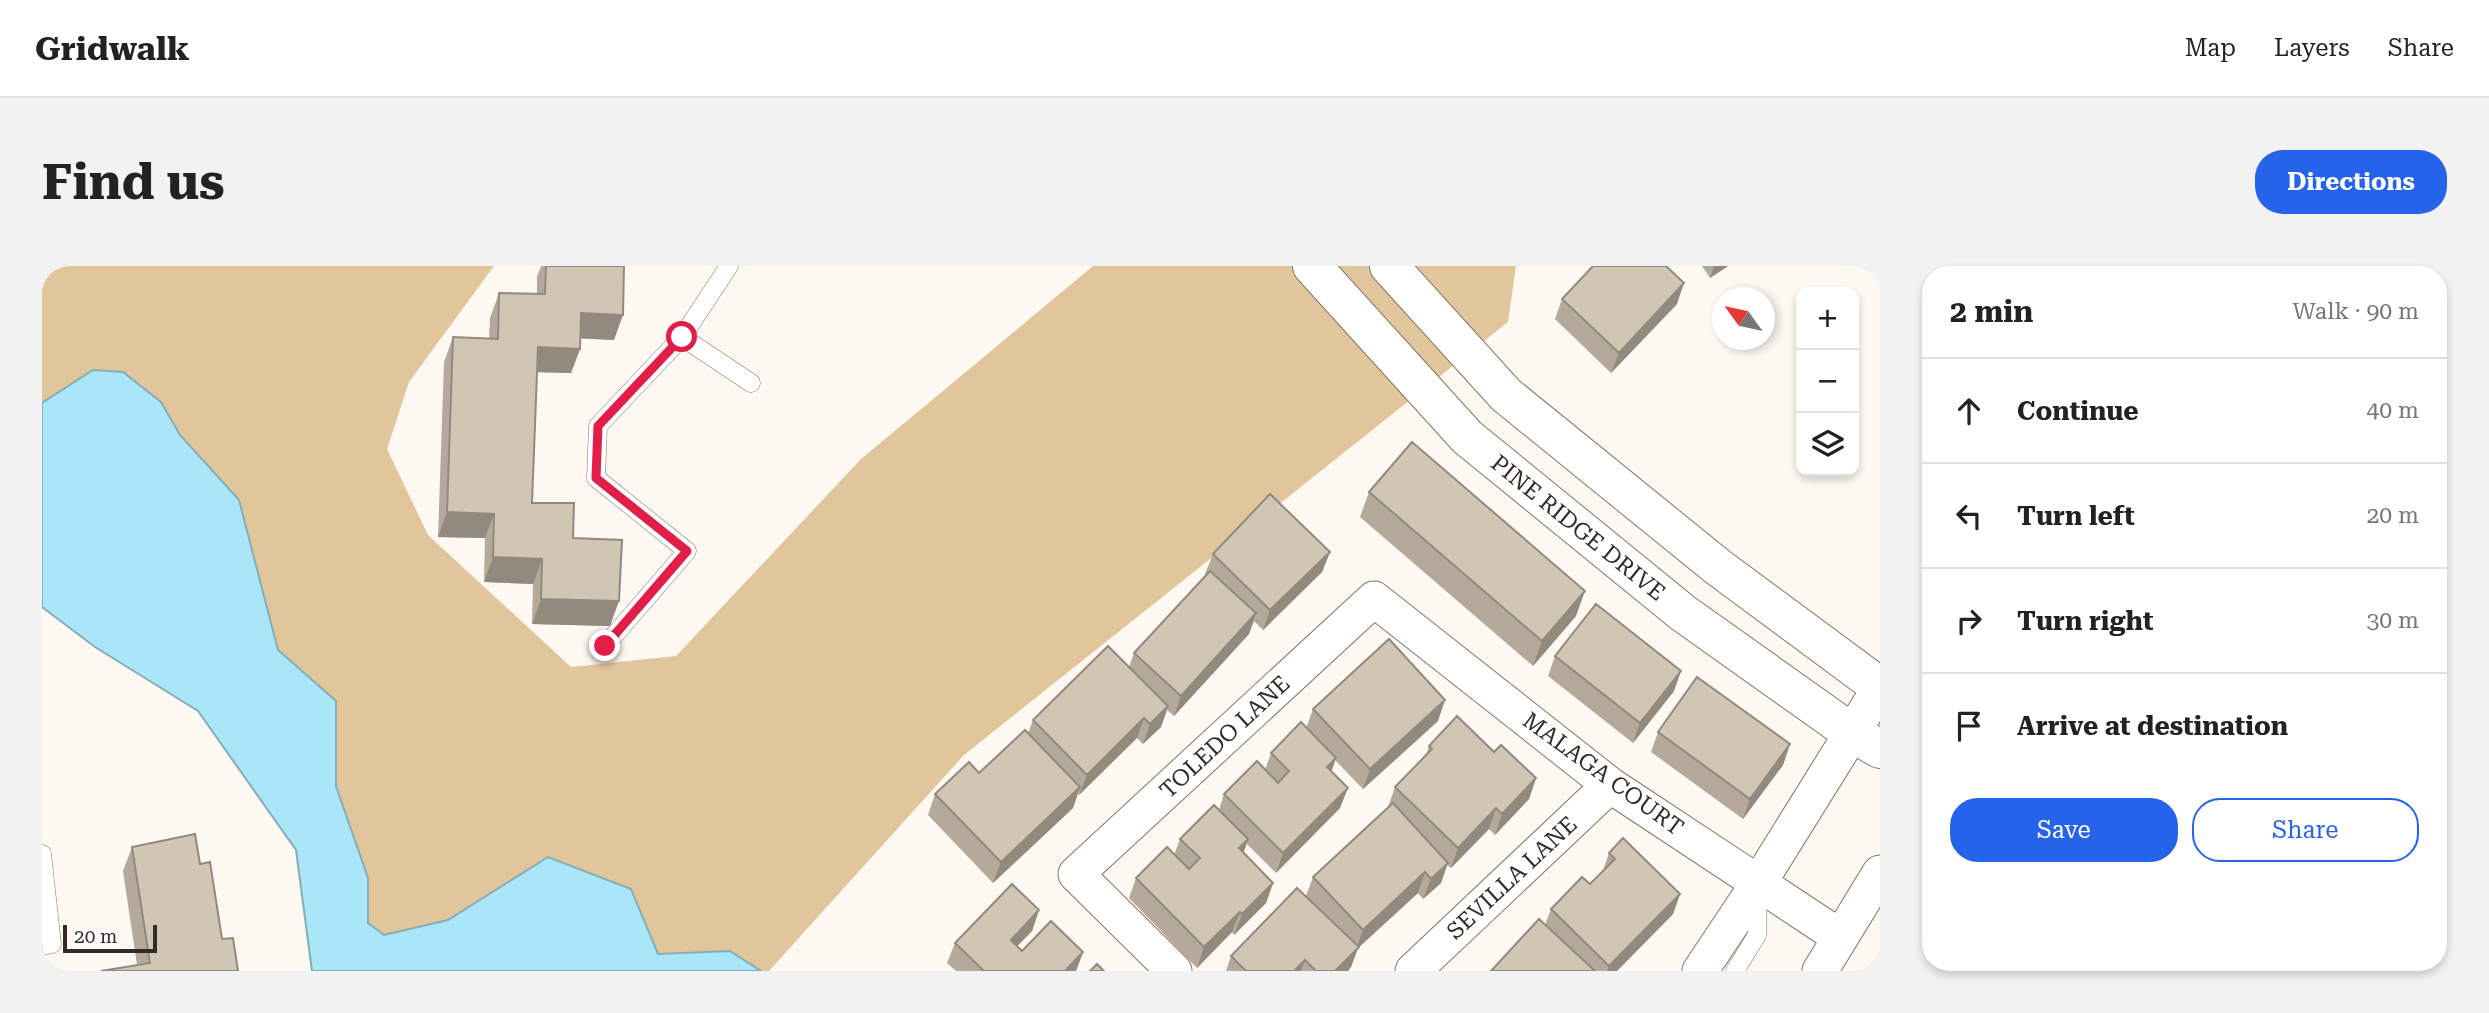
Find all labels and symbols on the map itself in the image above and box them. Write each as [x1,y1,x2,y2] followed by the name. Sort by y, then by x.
[1712,287,1775,350] north arrow
[666,321,697,352] route start
[1486,449,1670,607] street label: PINE RIDGE DRIVE
[589,630,620,661] route end
[1155,670,1295,804] street label: TOLEDO LANE
[1517,707,1689,841] street label: MALAGA COURT
[1441,811,1583,945] street label: SEVILLA LANE
[63,922,158,954] scale bar

